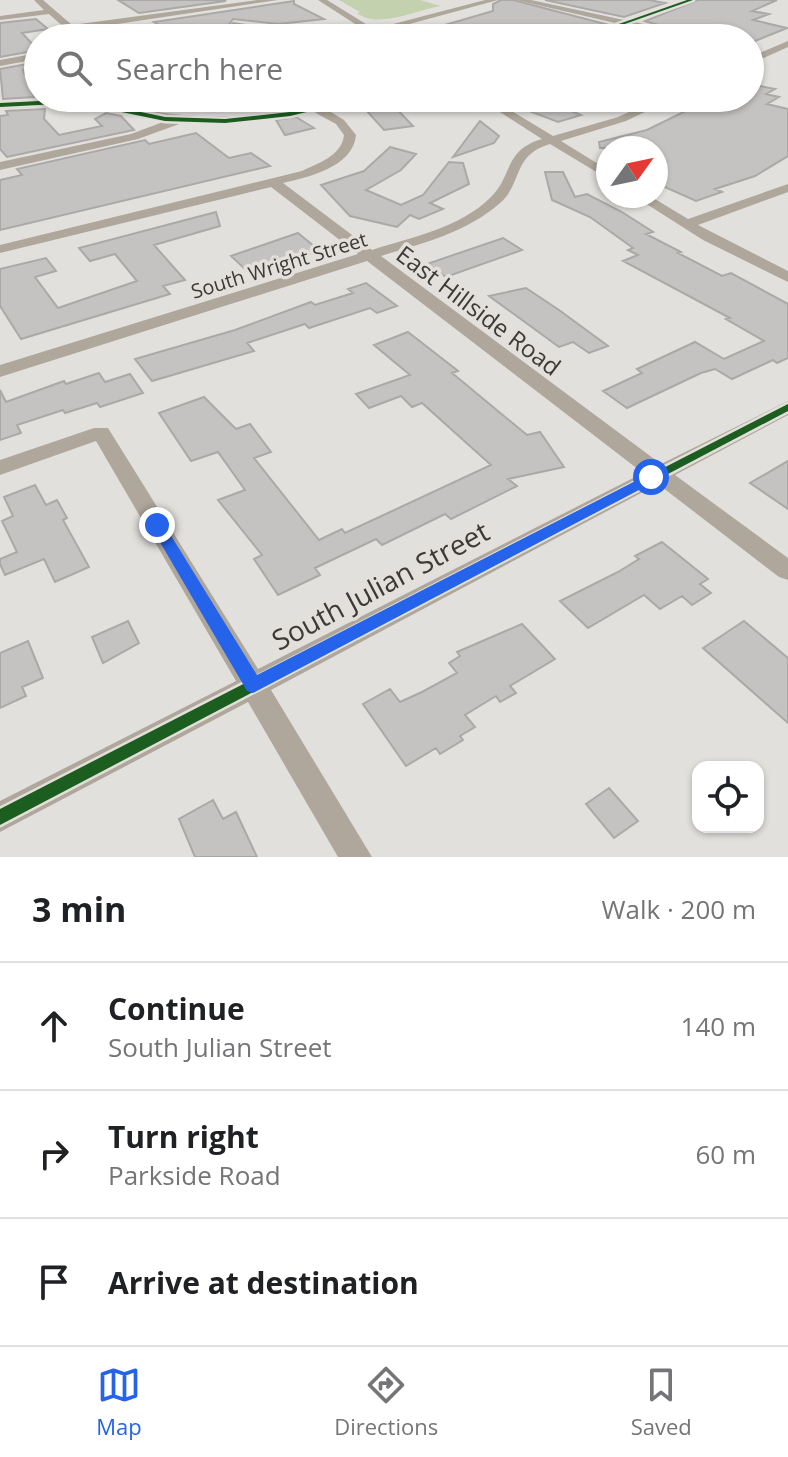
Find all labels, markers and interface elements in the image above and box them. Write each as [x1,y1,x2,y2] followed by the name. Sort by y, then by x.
[24,24,764,112] search box
[52,46,96,90] icon: search
[116,48,283,89] text: Search here
[596,136,668,208] north arrow
[188,225,370,305] street label: South Wright Street
[390,237,568,383] street label: East Hillside Road
[633,459,669,495] route start
[139,507,175,543] route end
[265,512,495,658] street label: South Julian Street
[692,761,764,833] map controls
[692,761,764,833] button: locate
[32,886,126,932] text: 3 min
[602,891,756,927] text: Walk · 200 m
[108,988,245,1029] text: Continue
[32,1004,76,1048] icon: ahead
[681,1008,756,1044] text: 140 m
[108,1029,332,1065] text: South Julian Street
[108,1116,259,1157] text: Turn right
[32,1132,76,1176] icon: right
[695,1136,756,1172] text: 60 m
[108,1157,281,1193] text: Parkside Road
[32,1260,76,1304] icon: arrive
[108,1262,419,1303] text: Arrive at destination
[96,1363,142,1441] tab: Map
[334,1363,438,1441] tab: Directions
[631,1363,692,1441] tab: Saved

